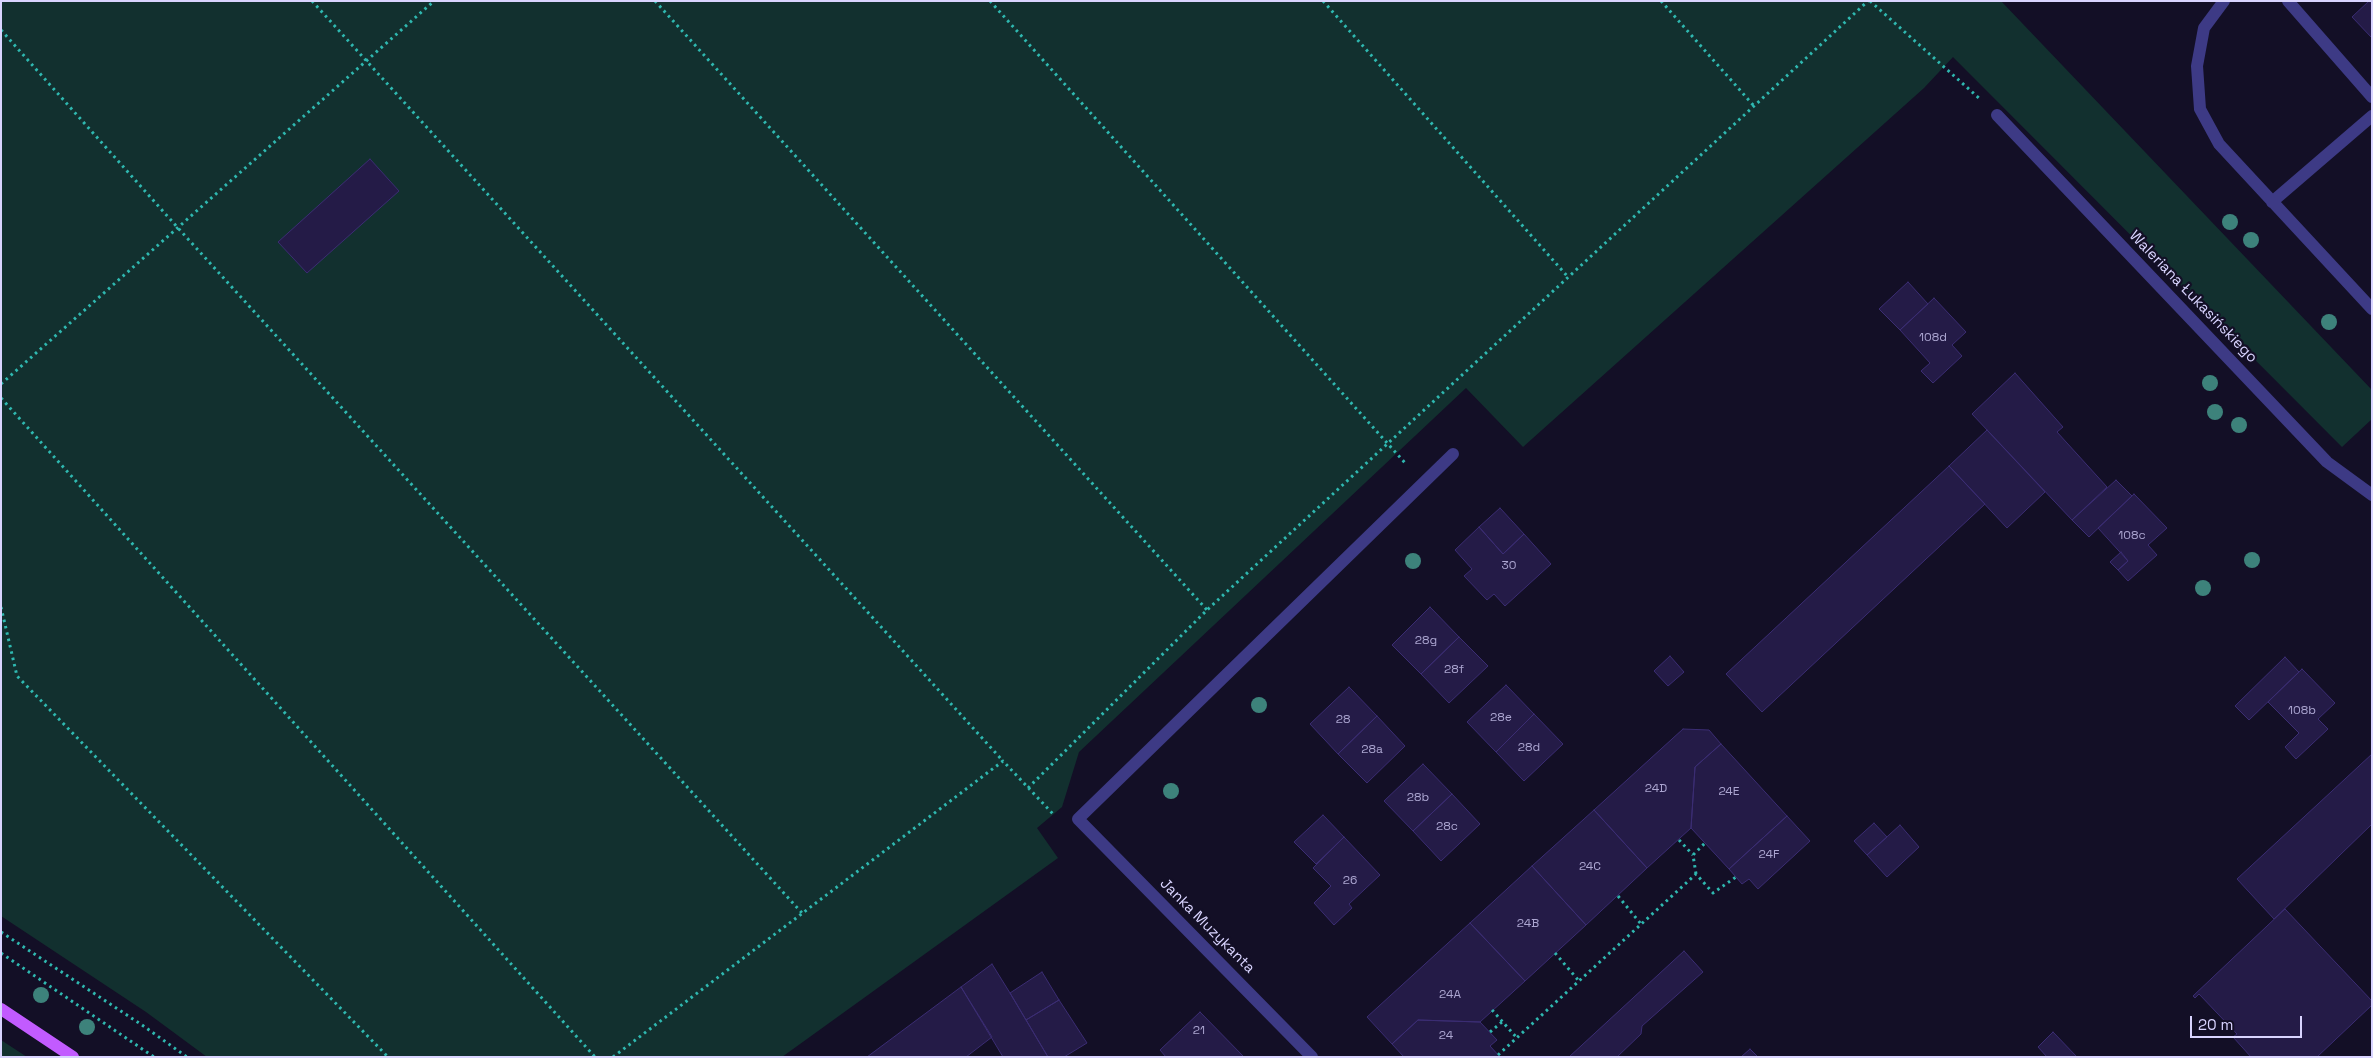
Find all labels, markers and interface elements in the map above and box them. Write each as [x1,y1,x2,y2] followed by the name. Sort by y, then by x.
[2125,227,2261,367] street label: Waleriana Łukasińskiego
[1919,331,1947,345] house number: 108d
[2118,529,2146,543] house number: 108c
[1502,559,1516,573] house number: 30
[1415,634,1437,648] house number: 28g
[1444,663,1464,677] house number: 28f
[2288,704,2316,718] house number: 108b
[1490,711,1512,725] house number: 28e
[1336,713,1350,727] house number: 28
[1518,741,1540,755] house number: 28d
[1361,743,1383,757] house number: 28a
[1645,782,1667,796] house number: 24D
[1718,785,1740,799] house number: 24E
[1407,791,1429,805] house number: 28b
[1436,820,1458,834] house number: 28c
[1759,848,1779,862] house number: 24F
[1579,860,1601,874] house number: 24C
[1343,874,1357,888] house number: 26
[1156,875,1258,977] street label: Janka Muzykanta
[1517,917,1539,931] house number: 24B
[1439,988,1461,1002] house number: 24A
[2193,1006,2306,1038] scale bar
[2198,1015,2233,1034] text: 20 m
[1193,1024,1205,1038] house number: 21
[1439,1029,1453,1043] house number: 24

